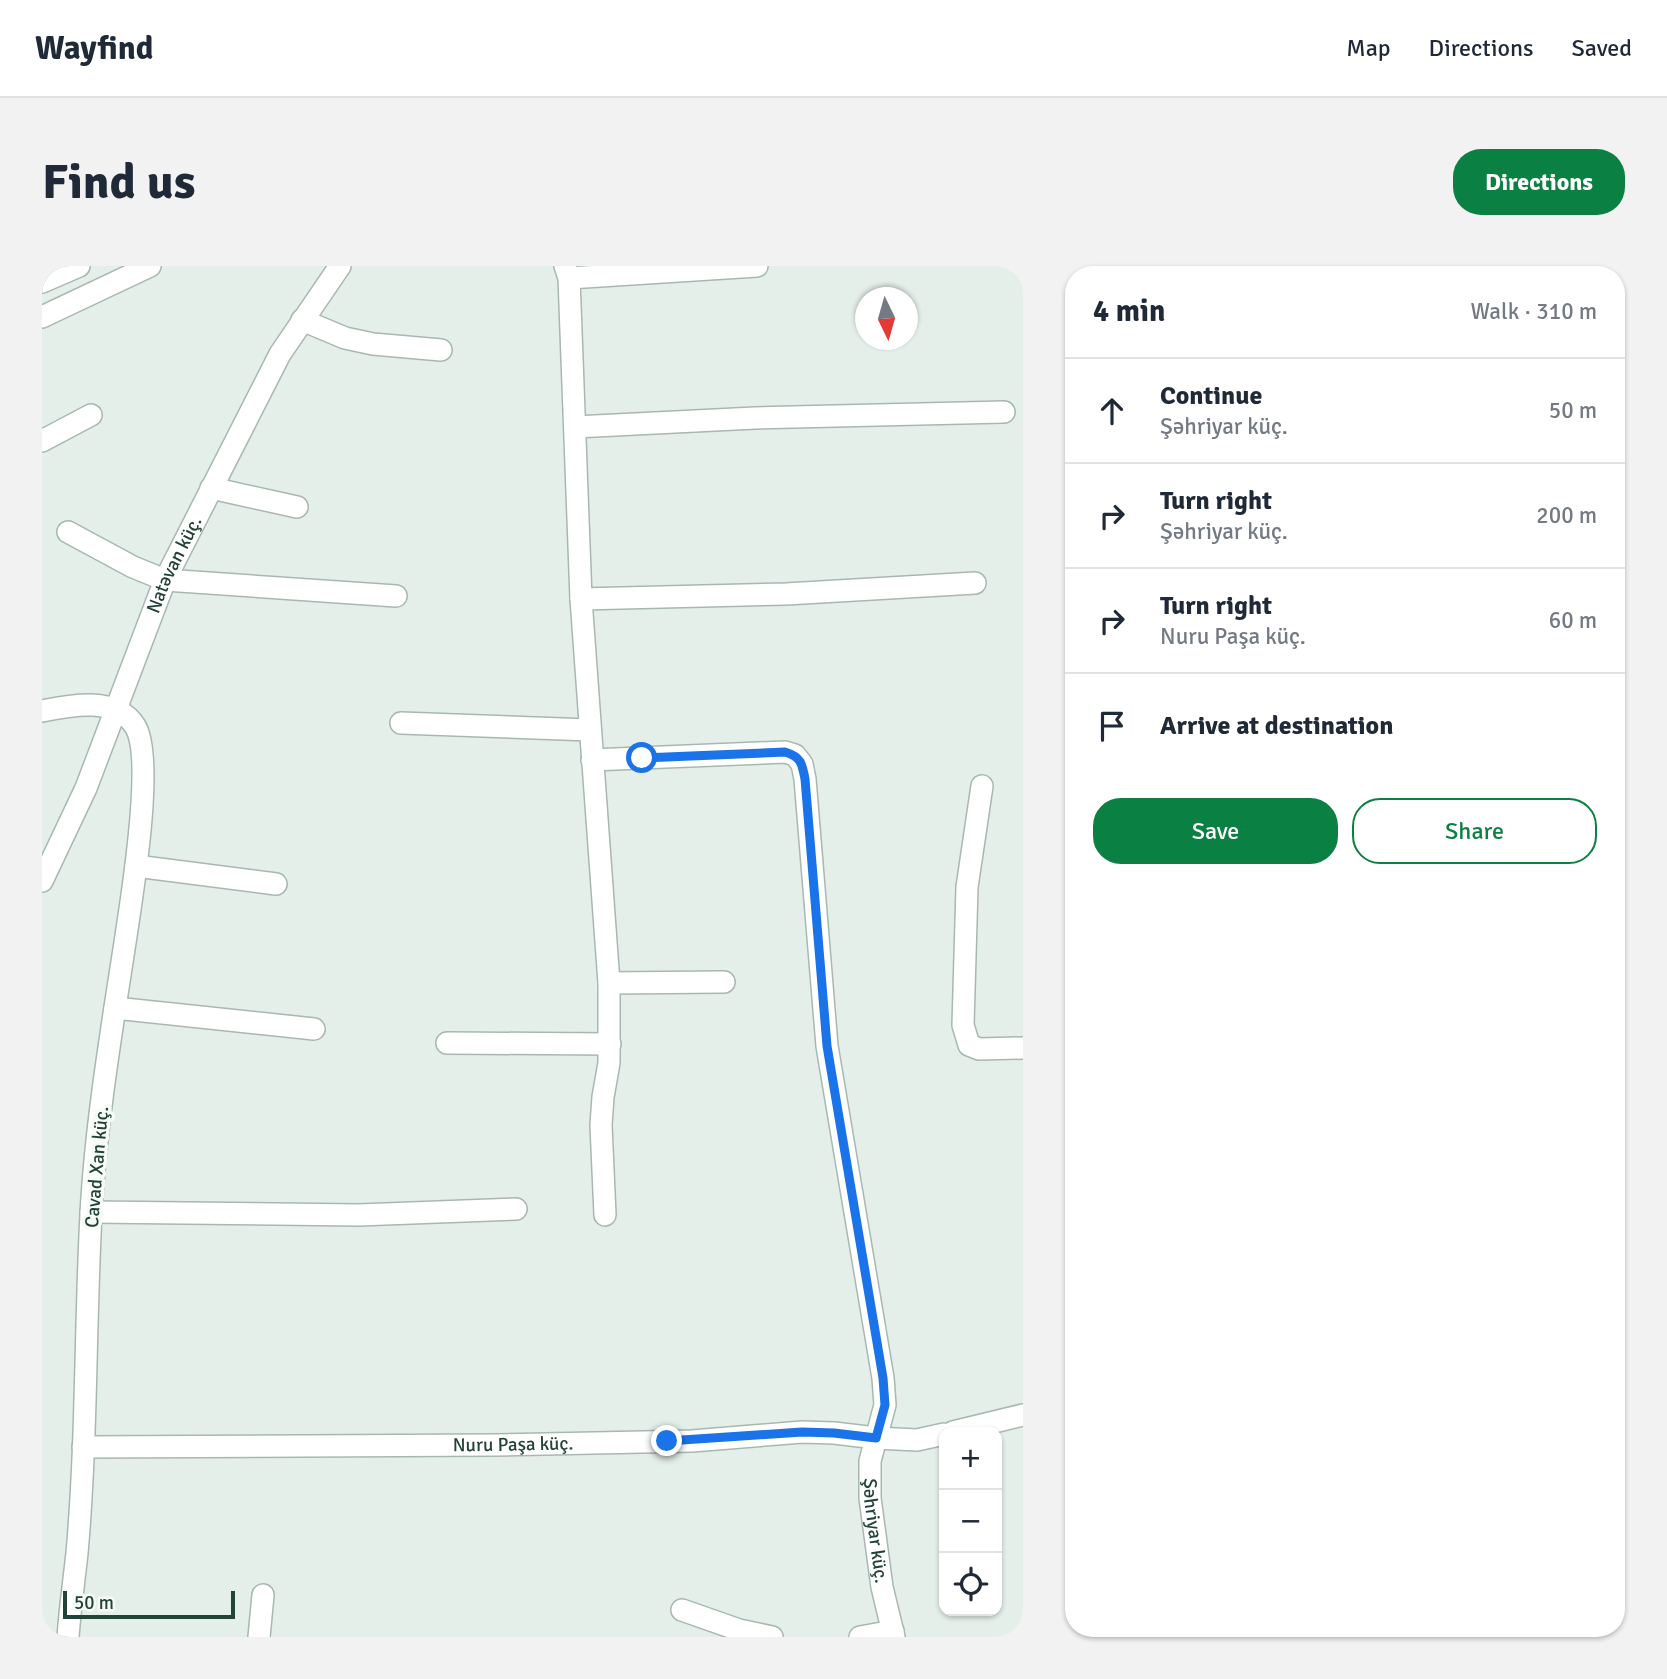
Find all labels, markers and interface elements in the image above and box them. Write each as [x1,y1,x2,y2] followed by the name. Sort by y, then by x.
[35,28,154,69] text: Wayfind
[1346,33,1391,63] text: Map
[1429,33,1534,63] text: Directions
[1572,33,1632,63] text: Saved
[1453,149,1625,215] button: Directions
[42,152,195,212] text: Find us
[855,287,918,350] north arrow
[1093,293,1165,330] text: 4 min
[1471,297,1597,326] text: Walk · 310 m
[1160,380,1262,412] text: Continue
[1093,392,1131,430] icon: ahead
[1549,396,1597,425] text: 50 m
[1160,412,1288,441] text: Şəhriyar küç.
[1160,485,1272,517] text: Turn right
[1093,497,1131,535] icon: right
[1536,501,1597,530] text: 200 m
[141,512,207,617] street label: Natəvan küç.
[1160,517,1288,546] text: Şəhriyar küç.
[1160,590,1272,622] text: Turn right
[1093,602,1131,640] icon: right
[1549,606,1597,635] text: 60 m
[1160,622,1306,651] text: Nuru Paşa küç.
[1093,707,1131,745] icon: arrive
[1160,710,1393,742] text: Arrive at destination
[626,742,657,773] route start
[1093,798,1338,864] button: Save
[1352,798,1597,864] button: Share
[80,1105,114,1229] street label: Cavad Xan küç.
[651,1425,682,1456] route end
[939,1427,1002,1616] map controls
[939,1427,1002,1490] button: +
[453,1431,574,1457] street label: Nuru Paşa küç.
[858,1478,893,1585] street label: Şəhriyar küç.
[939,1490,1002,1553] button: −
[939,1553,1002,1616] button: locate
[63,1588,234,1620] scale bar
[74,1591,114,1615] text: 50 m

